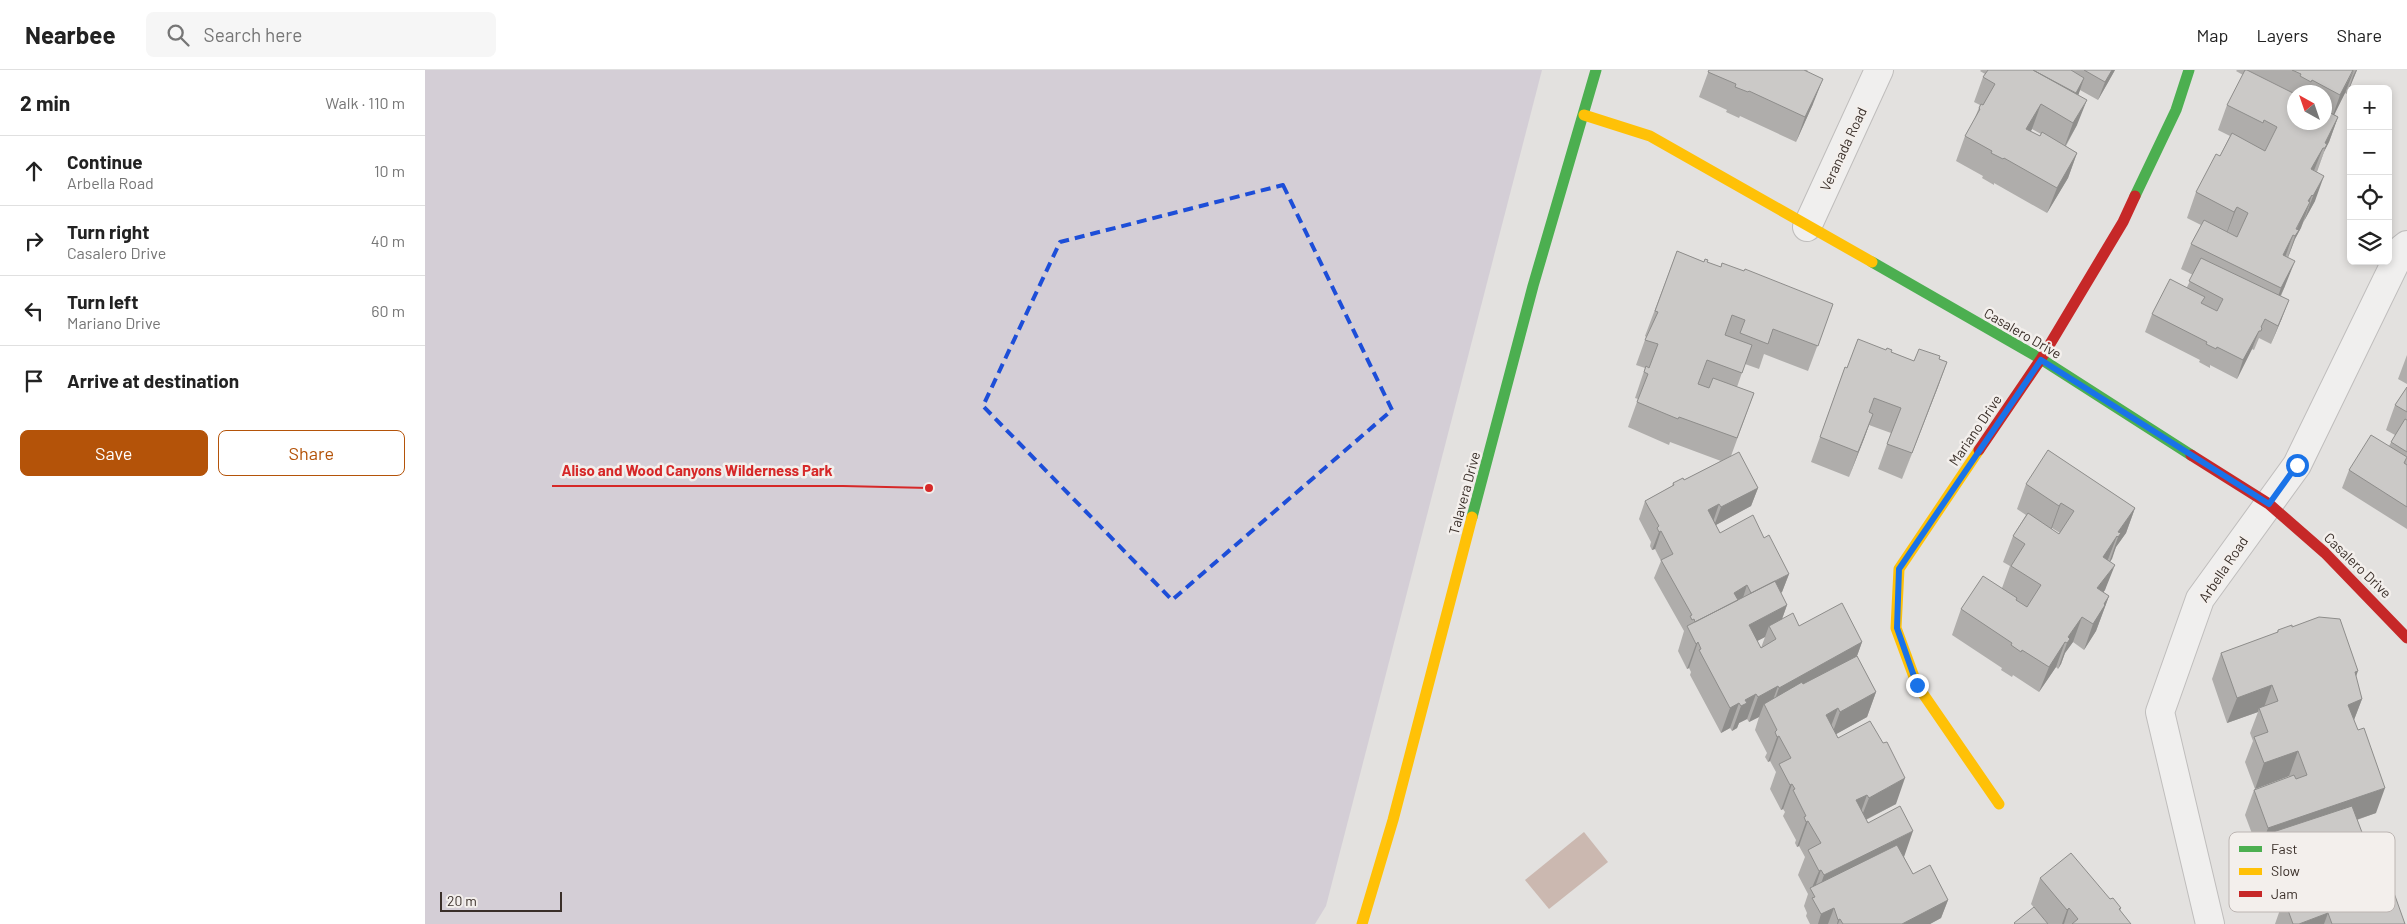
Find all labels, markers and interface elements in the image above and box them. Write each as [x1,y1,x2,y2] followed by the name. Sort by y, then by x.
[146,12,496,57] search box
[25,20,116,49] text: Nearbee
[164,21,192,49] icon: search
[204,23,302,46] text: Search here
[2196,24,2228,46] text: Map
[2256,24,2309,46] text: Layers
[2337,24,2382,46] text: Share
[2287,85,2332,130] north arrow
[2347,85,2392,265] map controls
[2347,85,2392,130] button: +
[20,90,70,115] text: 2 min
[325,93,405,112] text: Walk · 110 m
[1816,104,1870,194] street label: Veranada Road
[2347,130,2392,175] button: −
[67,150,143,173] text: Continue
[20,157,48,185] icon: ahead
[374,161,405,180] text: 10 m
[67,173,154,192] text: Arbella Road
[2347,175,2392,220] button: locate
[67,220,149,243] text: Turn right
[2347,220,2392,265] button: layers
[20,227,48,255] icon: right
[371,231,405,250] text: 40 m
[67,243,166,262] text: Casalero Drive
[67,290,138,313] text: Turn left
[20,297,48,325] icon: left
[371,301,405,320] text: 60 m
[1981,304,2065,362] street label: Casalero Drive
[67,313,161,332] text: Mariano Drive
[20,367,48,395] icon: arrive
[67,369,239,392] text: Arrive at destination
[1945,391,2005,469] street label: Mariano Drive
[20,430,208,476] button: Save
[218,430,405,476] button: Share
[1445,450,1483,536] street label: Talavera Drive
[2286,454,2309,477] route start
[552,456,843,486] callout: Aliso and Wood Canyons Wilderness Park
[561,461,833,479] text: Aliso and Wood Canyons Wilderness Park
[2321,529,2395,601] street label: Casalero Drive
[2195,533,2251,605] street label: Arbella Road
[1906,674,1929,697] route end
[2229,832,2395,912] legend
[2271,840,2297,857] text: Fast
[2271,862,2300,879] text: Slow
[2271,885,2298,902] text: Jam
[440,889,563,912] scale bar
[447,892,477,909] text: 20 m

